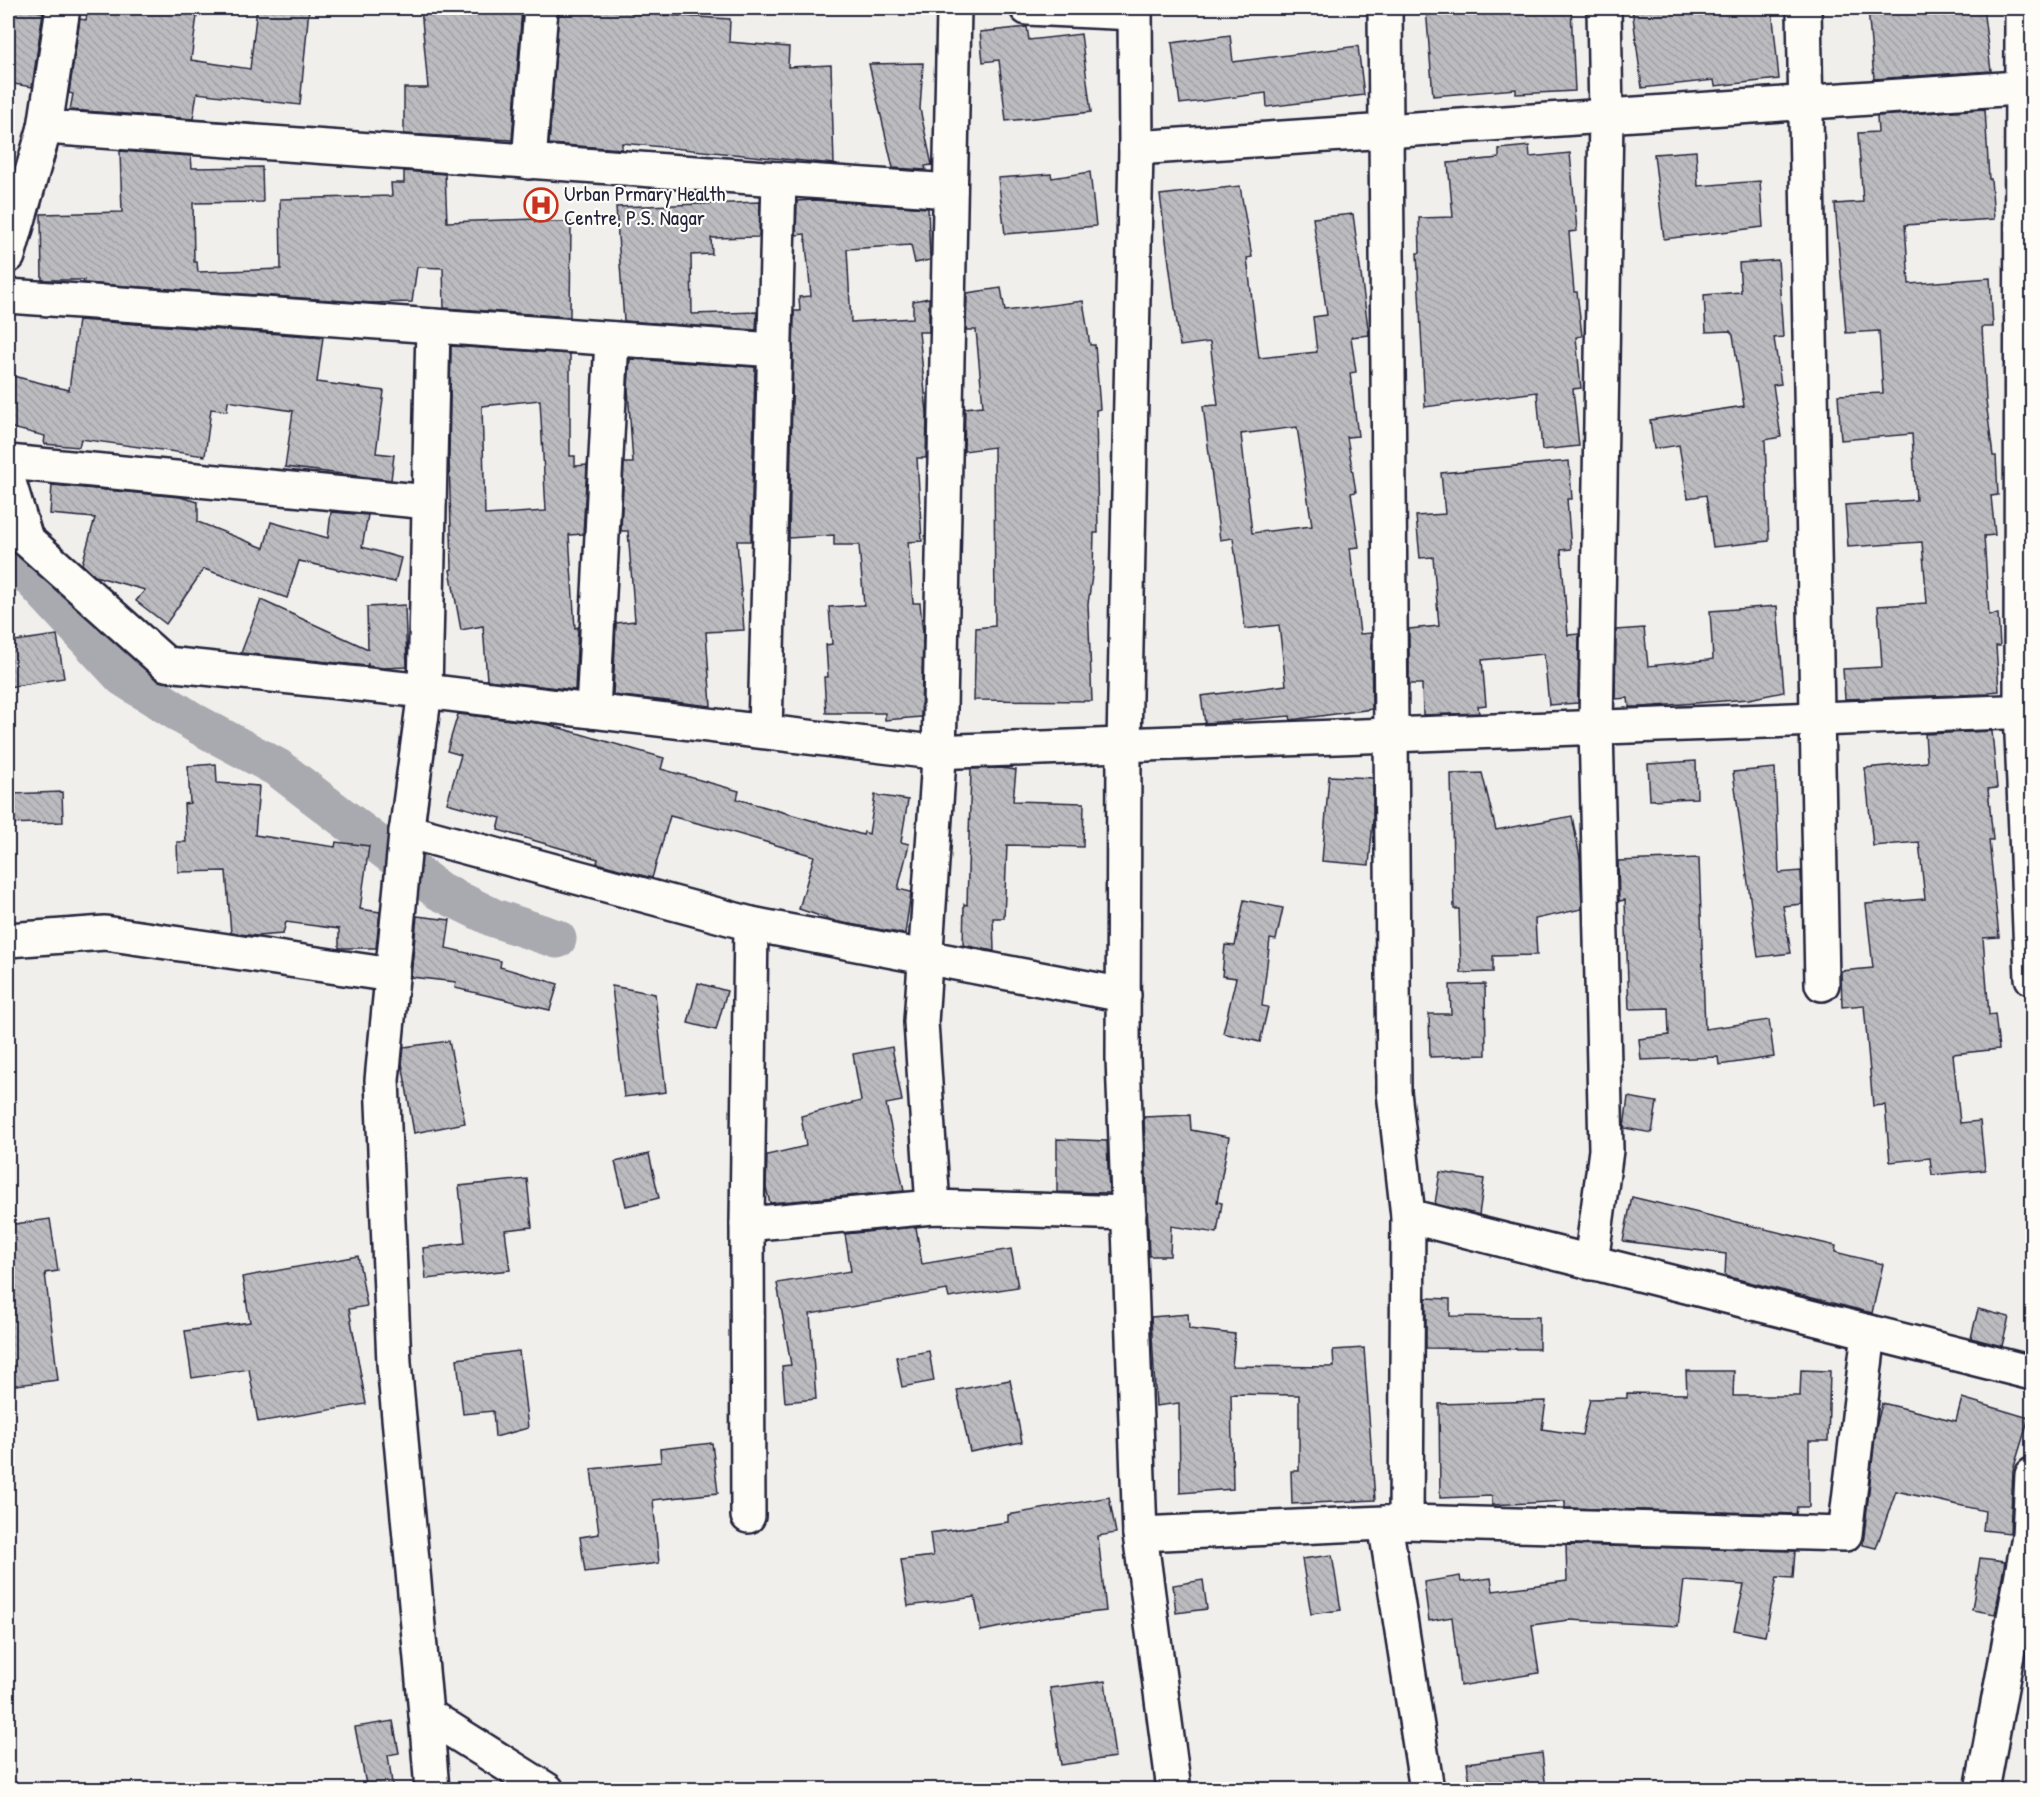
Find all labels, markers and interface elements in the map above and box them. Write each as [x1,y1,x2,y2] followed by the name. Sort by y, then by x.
[564,179,726,232] place label: Urban Prmary Health Centre, P.S. Nagar
[523,187,559,223] hospital icon: Urban Prmary Health Centre, P.S. Nagar

